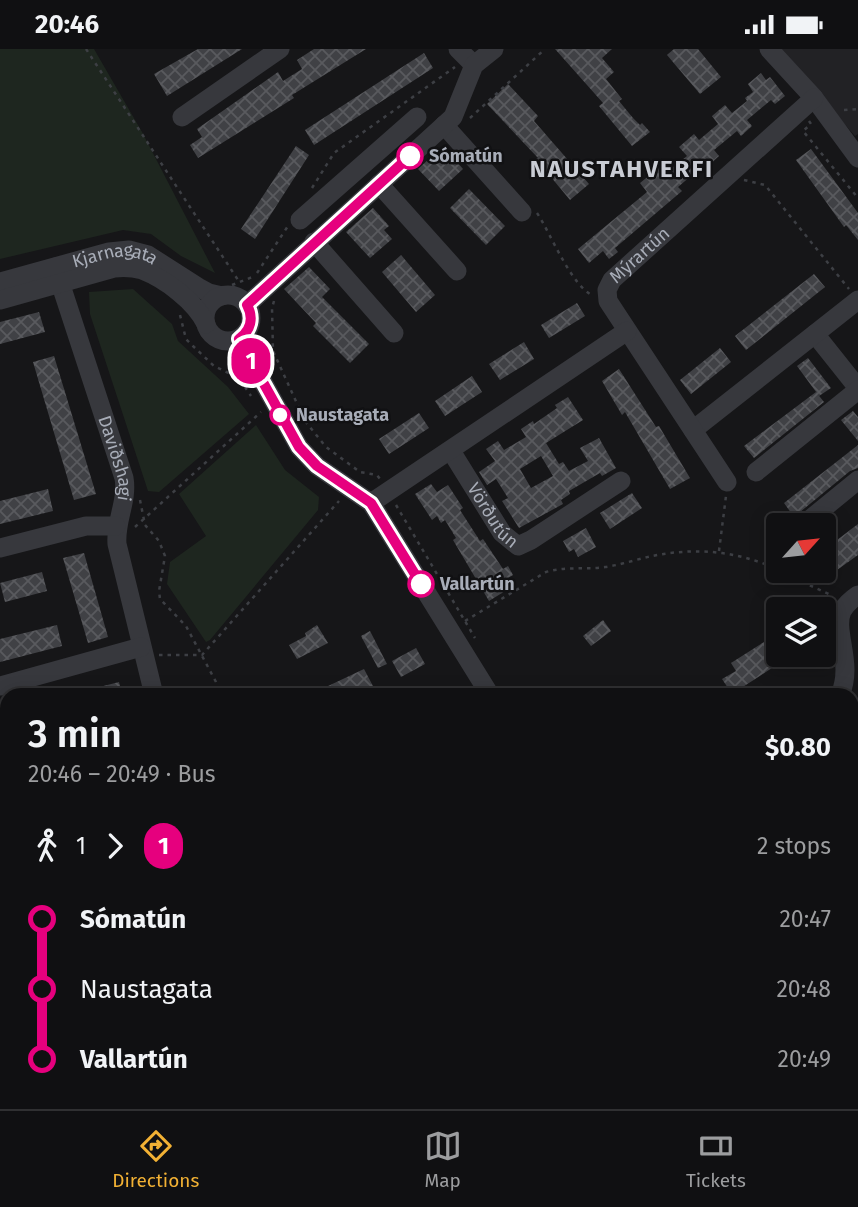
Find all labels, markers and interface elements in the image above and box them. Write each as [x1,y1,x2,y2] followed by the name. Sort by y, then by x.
[35,9,99,40] text: 20:46
[397,143,423,169] marker: Sómatún
[429,145,503,167] place label: Sómatún
[530,155,714,183] district label: NAUSTAHVERFI
[605,222,674,288] street label: Mýrartún
[70,239,162,273] street label: Kjarnagata
[228,338,274,384] line badge: 1
[245,347,257,375] text: 1
[296,404,389,426] place label: Naustagata
[270,405,290,425] marker: Naustagata
[93,413,136,503] street label: Daviðshagi
[463,479,523,553] street label: Vörðutún
[766,513,836,583] north arrow
[766,513,836,667] map controls
[408,571,434,597] marker: Vallartún
[439,573,515,595] place label: Vallartún
[766,597,836,667] button: layers
[28,711,122,757] text: 3 min
[765,732,831,763] text: $0.80
[28,760,216,788] text: 20:46 – 20:49 · Bus
[28,827,66,865] icon: walk
[96,827,134,865] icon: forward
[76,832,86,860] text: 1
[158,832,169,860] text: 1
[757,832,831,860] text: 2 stops
[80,904,186,935] text: Sómatún
[779,905,831,933] text: 20:47
[80,974,213,1005] text: Naustagata
[776,975,831,1003] text: 20:48
[80,1044,188,1075] text: Vallartún
[778,1045,831,1073] text: 20:49
[112,1127,199,1192] tab: Directions
[424,1127,462,1192] tab: Map
[686,1127,746,1192] tab: Tickets

